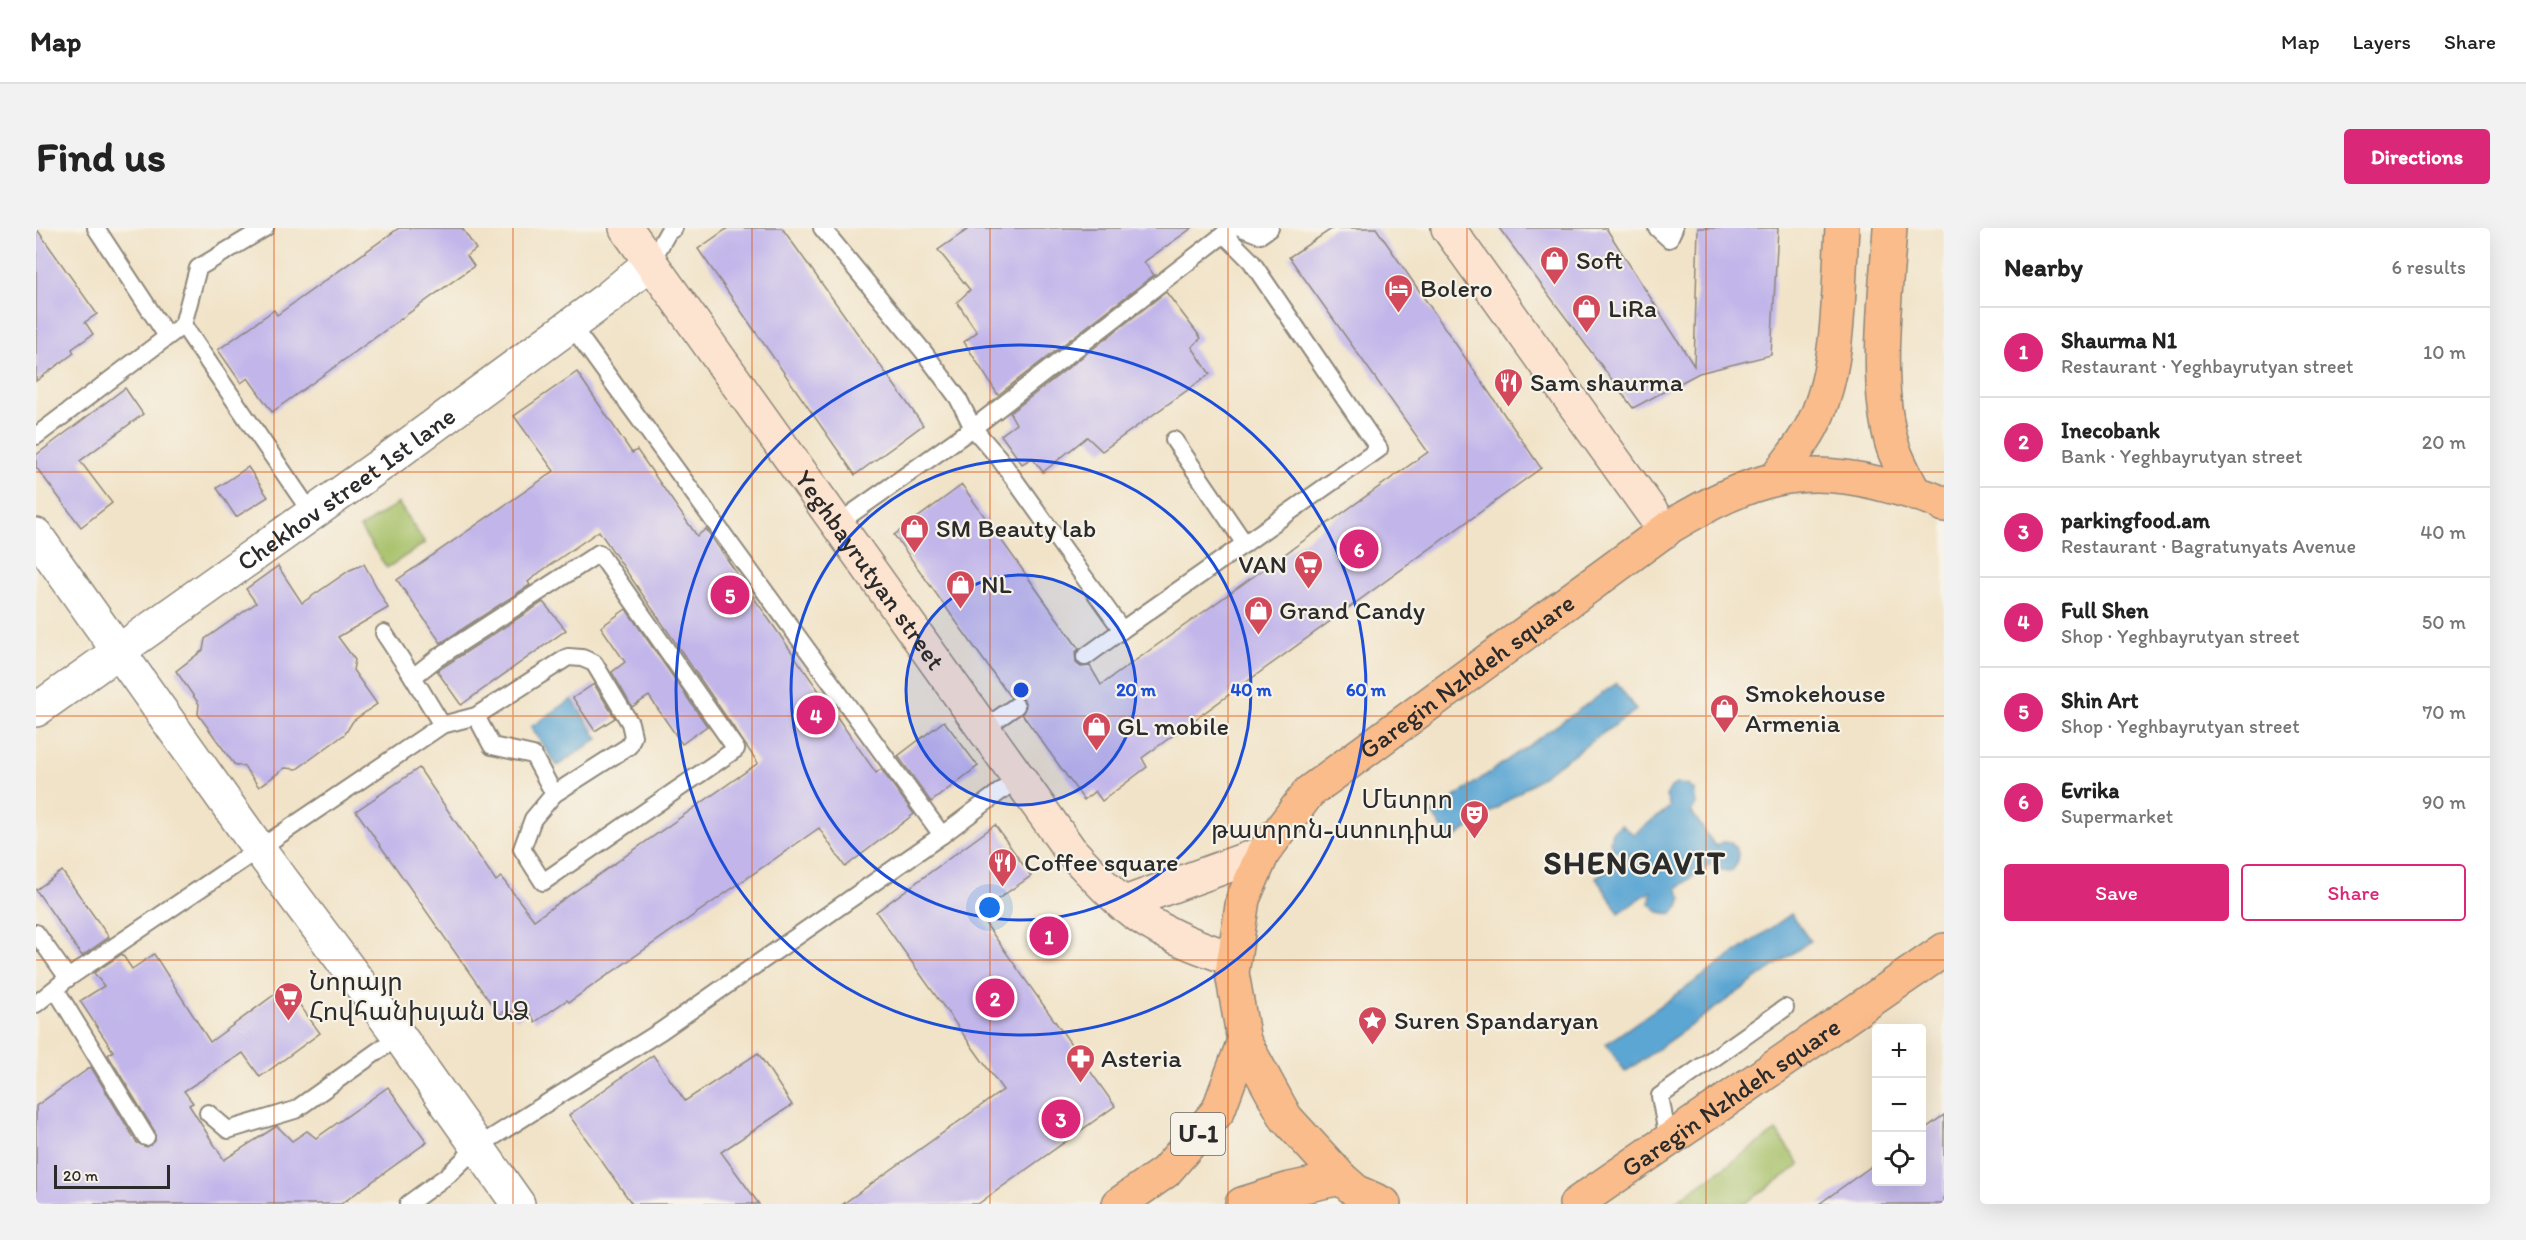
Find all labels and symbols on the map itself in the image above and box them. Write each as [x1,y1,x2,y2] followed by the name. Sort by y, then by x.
[1539,244,1571,286] shop icon: Soft
[1576,244,1623,276] place label: Soft
[1383,272,1415,314] hotel icon: Bolero
[1420,272,1493,304] place label: Bolero
[1571,292,1603,334] shop icon: LiRa
[1608,292,1657,324] place label: LiRa
[1493,366,1525,408] restaurant icon: Sam shaurma
[1530,366,1684,398] place label: Sam shaurma
[231,400,462,578] street label: Chekhov street 1st lane
[788,464,952,676] street label: Yeghbayrutyan street
[899,512,931,554] shop icon: SM Beauty lab
[936,512,1096,544] place label: SM Beauty lab
[1340,526,1378,572] pin: 6
[1238,548,1287,580] place label: VAN
[1292,548,1324,590] supermarket icon: VAN
[944,568,976,610] shop icon: NL
[981,568,1012,600] place label: NL
[710,572,750,617] pin: 5
[1353,586,1581,766] street label: Garegin Nzhdeh square
[1242,594,1274,636] shop icon: Grand Candy
[1279,594,1425,626] place label: Grand Candy
[1745,677,1886,739] place label: Smokehouse Armenia
[1116,679,1157,701] text: 20 m
[1230,679,1272,701] text: 40 m
[1346,679,1387,701] text: 60 m
[1011,680,1031,700] centre of rings
[796,692,836,738] pin: 4
[1708,692,1740,734] shop icon: Smokehouse Armenia
[1080,710,1112,752] shop icon: GL mobile
[1117,710,1229,742] place label: GL mobile
[1211,783,1453,845] place label: Մետրո թատրոն-ստուդիա
[1458,798,1490,840] theatre icon: Մետրո թատրոն-ստուդիա
[1544,844,1726,882] district label: SHENGAVIT
[987,846,1019,888] restaurant icon: Coffee square
[1024,846,1179,878] place label: Coffee square
[975,893,1004,922] your location
[1030,914,1068,958] pin: 1
[309,965,530,1027] place label: Նորայր Հովհանիսյան ԱՁ
[976,976,1014,1020] pin: 2
[272,980,304,1022] supermarket icon: Նորայր Հովհանիսյան ԱՁ
[1357,1004,1389,1046] place icon: Suren Spandaryan
[1394,1004,1599,1036] place label: Suren Spandaryan
[1615,1010,1847,1184] street label: Garegin Nzhdeh square
[1064,1042,1096,1084] pharmacy icon: Asteria
[1101,1042,1182,1074] place label: Asteria
[1042,1096,1080,1142] pin: 3
[1171,1113,1225,1155] road number: Մ-1
[54,1162,170,1190] scale bar

